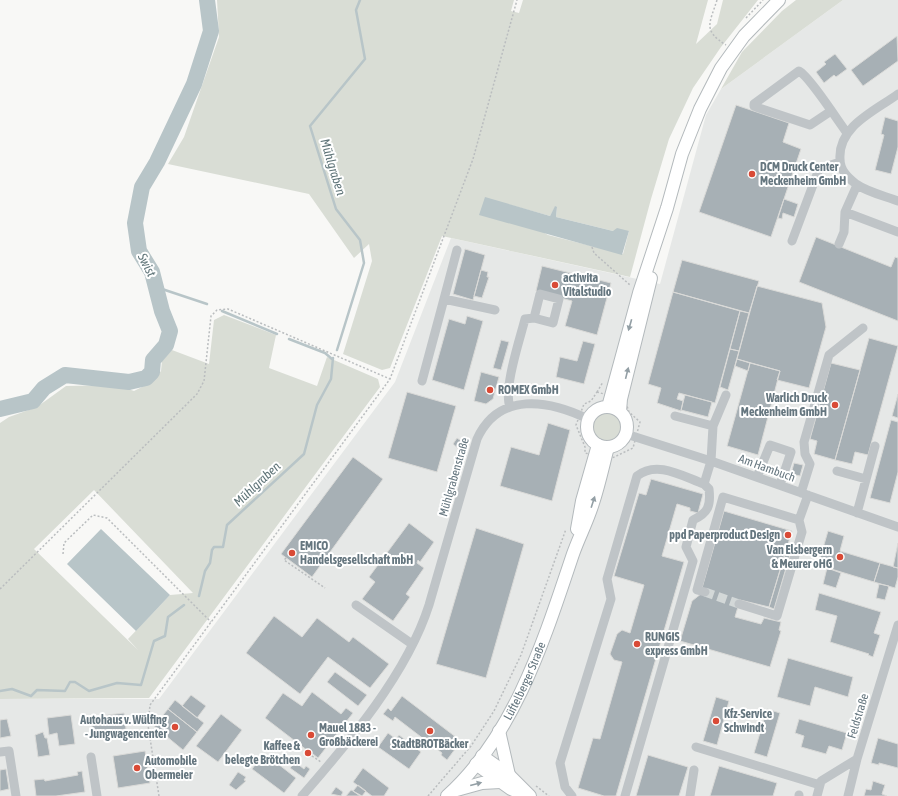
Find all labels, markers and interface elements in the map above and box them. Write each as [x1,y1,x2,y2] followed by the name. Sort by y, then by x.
[317,137,349,198] water label: Mühlgraben
[760,160,846,188] place label: DCM Druck Center Meckenheim GmbH
[747,169,757,179] marker: DCM Druck Center Meckenheim GmbH
[134,250,159,280] water label: Swist
[562,271,612,299] place label: actiwita Vitalstudio
[550,280,560,290] marker: actiwita Vitalstudio
[627,319,633,331] one-way arrow
[625,367,631,379] one-way arrow
[498,383,559,397] place label: ROMEX GmbH
[485,385,495,395] marker: ROMEX GmbH
[741,391,828,419] place label: Warlich Druck Meckenheim GmbH
[830,400,840,410] marker: Warlich Druck Meckenheim GmbH
[436,436,472,518] street label: Mühlgrabenstraße
[737,451,797,485] street label: Am Hambuch
[230,458,284,509] water label: Mühlgraben
[590,496,596,508] one-way arrow
[669,528,780,542] place label: ppd Paperproduct Design
[783,530,793,540] marker: ppd Paperproduct Design
[300,539,413,567] place label: EMICO Handelsgesellschaft mbH
[766,543,833,571] place label: Van Elsbergern & Meurer oHG
[287,548,297,558] marker: EMICO Handelsgesellschaft mbH
[835,552,845,562] marker: Van Elsbergern & Meurer oHG
[645,630,708,658] place label: RUNGIS express GmbH
[632,639,642,649] marker: RUNGIS express GmbH
[501,640,549,722] street label: Lüftelberger Straße
[845,692,871,740] street label: Feldstraße
[724,707,773,735] place label: Kfz-Service Schwindt
[79,713,168,741] place label: Autohaus v. Wülfing - Jungwagencenter
[711,716,721,726] marker: Kfz-Service Schwindt
[319,721,378,749] place label: Mauel 1883 - Großbäckerei
[170,722,180,732] marker: Autohaus v. Wülfing - Jungwagencenter
[425,726,435,736] marker: StadtBROTBäcker
[306,730,316,740] marker: Mauel 1883 - Großbäckerei
[392,737,469,751] place label: StadtBROTBäcker
[225,739,301,767] place label: Kaffee & belegte Brötchen
[303,748,313,758] marker: Kaffee & belegte Brötchen
[144,754,197,782] place label: Automobile Obermeier
[132,763,142,773] marker: Automobile Obermeier
[470,781,482,787] one-way arrow

